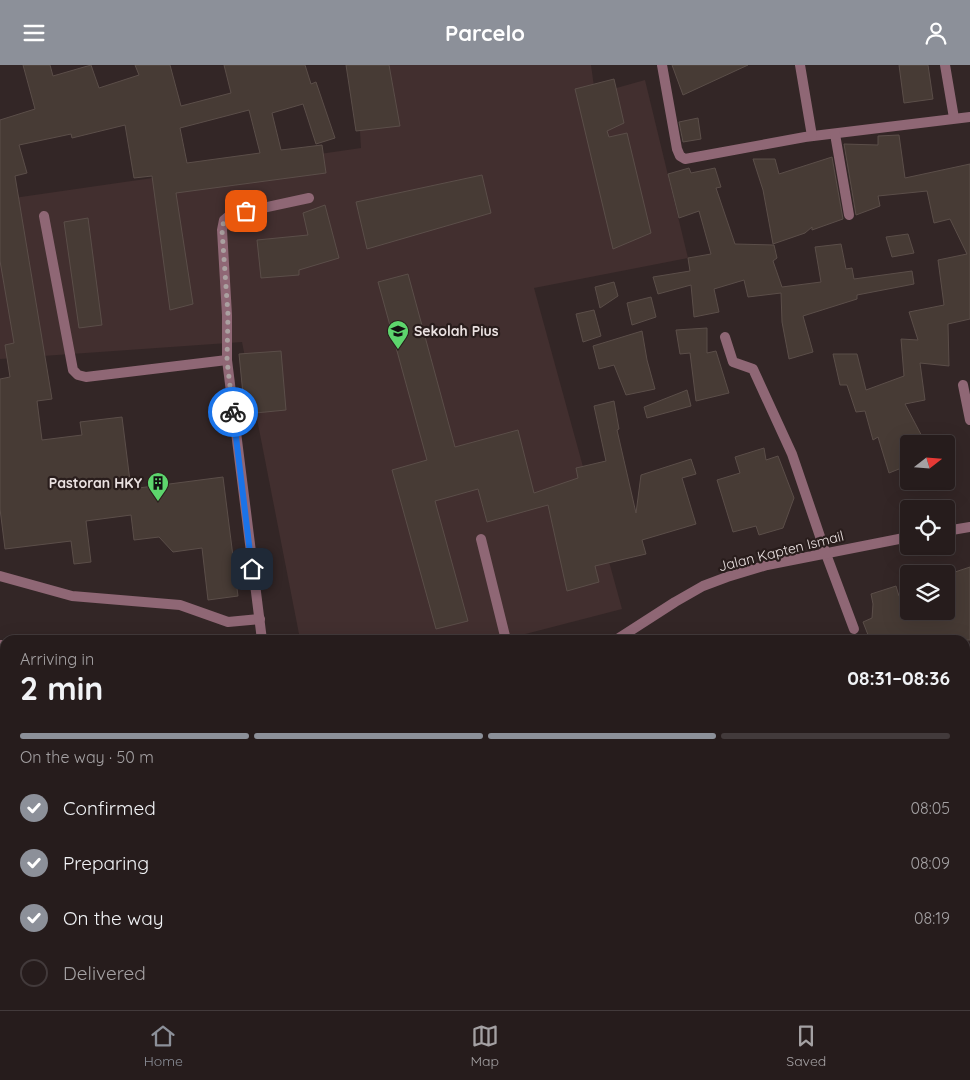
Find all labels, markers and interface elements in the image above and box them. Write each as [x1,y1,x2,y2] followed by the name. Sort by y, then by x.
[20,19,48,47] icon: menu
[445,19,525,47] text: Parcelo
[922,19,950,47] icon: person
[225,190,267,232] pin
[232,197,260,225] icon: bag
[386,319,410,350] school or university icon: Sekolah Pius
[414,322,499,340] place label: Sekolah Pius
[208,387,258,437] courier
[219,398,247,426] icon: bike
[900,435,955,490] north arrow
[900,435,955,620] map controls
[146,471,170,502] building icon: Pastoran HKY
[49,474,143,492] place label: Pastoran HKY
[900,500,955,555] button: locate
[716,527,846,575] street label: Jalan Kapten Ismail
[231,548,273,590] pin
[238,555,266,583] icon: home
[900,565,955,620] button: layers
[20,649,94,669] text: Arriving in
[847,666,950,690] text: 08:31–08:36
[20,668,103,708] text: 2 min
[20,747,154,767] text: On the way · 50 m
[20,794,48,822] icon: check
[63,796,156,820] text: Confirmed
[911,798,950,818] text: 08:05
[20,849,48,877] icon: check
[63,851,149,875] text: Preparing
[910,853,950,873] text: 08:09
[20,904,48,932] icon: check
[63,906,164,930] text: On the way
[914,908,950,928] text: 08:19
[63,961,146,985] text: Delivered
[144,1022,183,1070] tab: Home
[470,1022,499,1070] tab: Map
[786,1022,826,1070] tab: Saved

